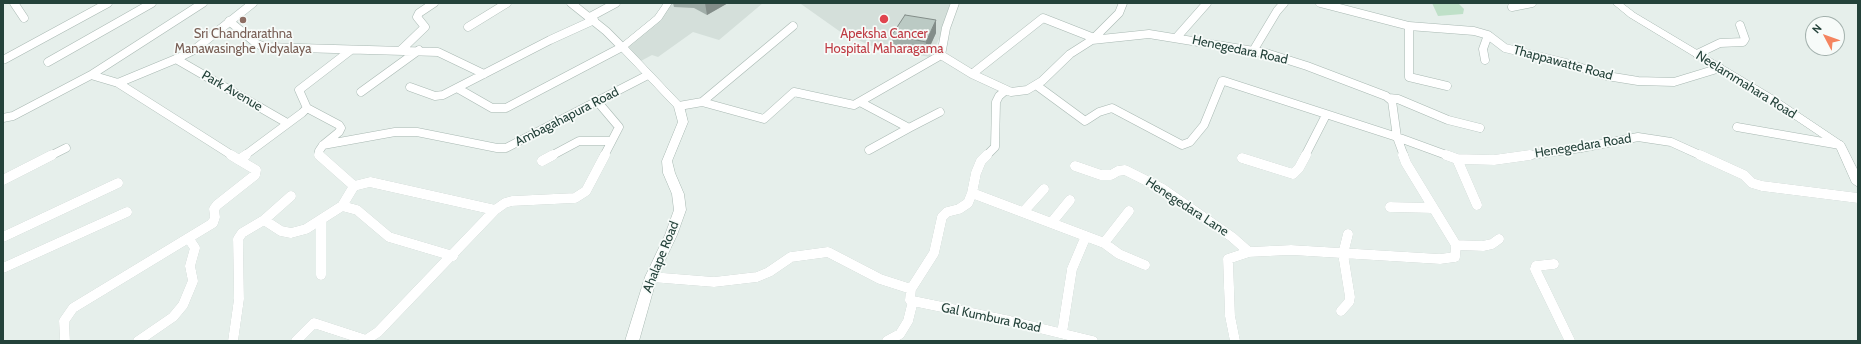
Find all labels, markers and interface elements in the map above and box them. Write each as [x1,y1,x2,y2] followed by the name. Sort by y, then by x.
[878,13,890,25] marker: Apeksha Cancer Hospital Maharagama
[238,15,248,25] marker: Sri Chandrarathna Manawasinghe Vidyalaya
[1805,16,1845,56] north arrow
[1809,21,1825,36] text: N
[174,26,312,57] place label: Sri Chandrarathna Manawasinghe Vidyalaya
[825,26,943,57] place label: Apeksha Cancer Hospital Maharagama
[1191,32,1289,68] street label: Henegedara Road
[1511,42,1615,84] street label: Thappawatte Road
[1693,48,1799,122] street label: Neelammahara Road
[199,67,265,115] street label: Park Avenue
[513,84,621,150] street label: Ambagahapura Road
[1534,131,1632,161] street label: Henegedara Road
[1142,174,1232,240] street label: Henegedara Lane
[640,219,682,295] street label: Ahalape Road
[940,300,1042,336] street label: Gal Kumbura Road

